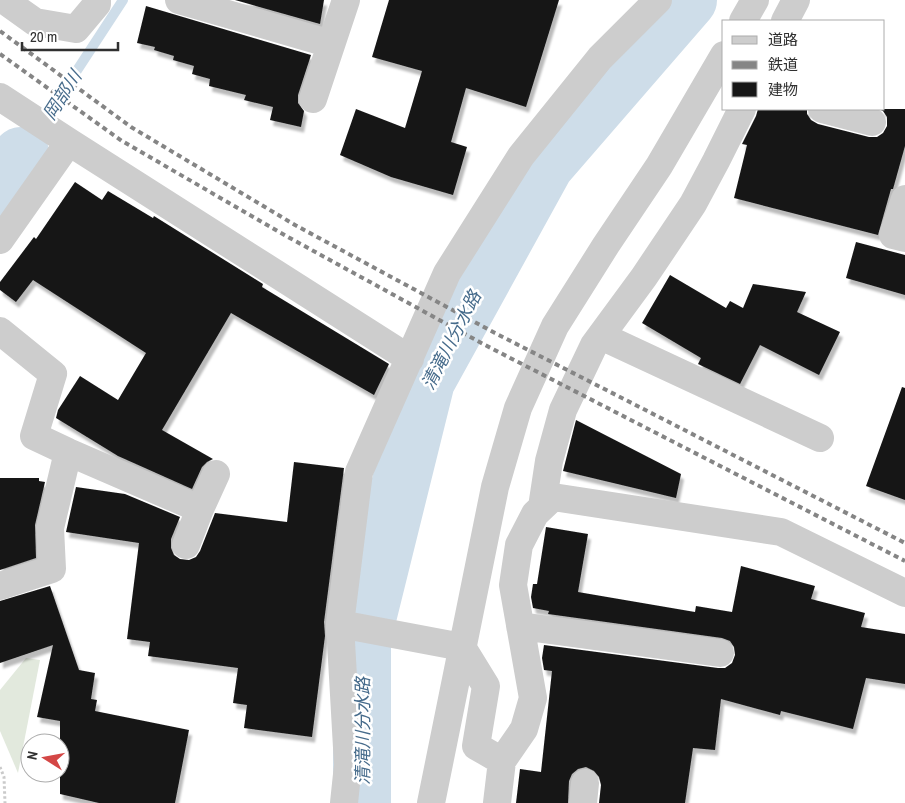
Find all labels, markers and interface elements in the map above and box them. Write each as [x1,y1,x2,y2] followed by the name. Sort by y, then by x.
[22,20,119,52] scale bar
[722,20,885,110] legend
[30,26,57,47] text: 20 m
[768,29,798,50] text: 道路
[768,54,798,75] text: 鉄道
[37,64,88,124] water label: 岡部川
[768,79,798,100] text: 建物
[415,284,488,394] water label: 清滝川分水路
[350,675,375,785] water label: 清滝川分水路
[20,733,70,783] north arrow
[23,750,42,761] text: N

